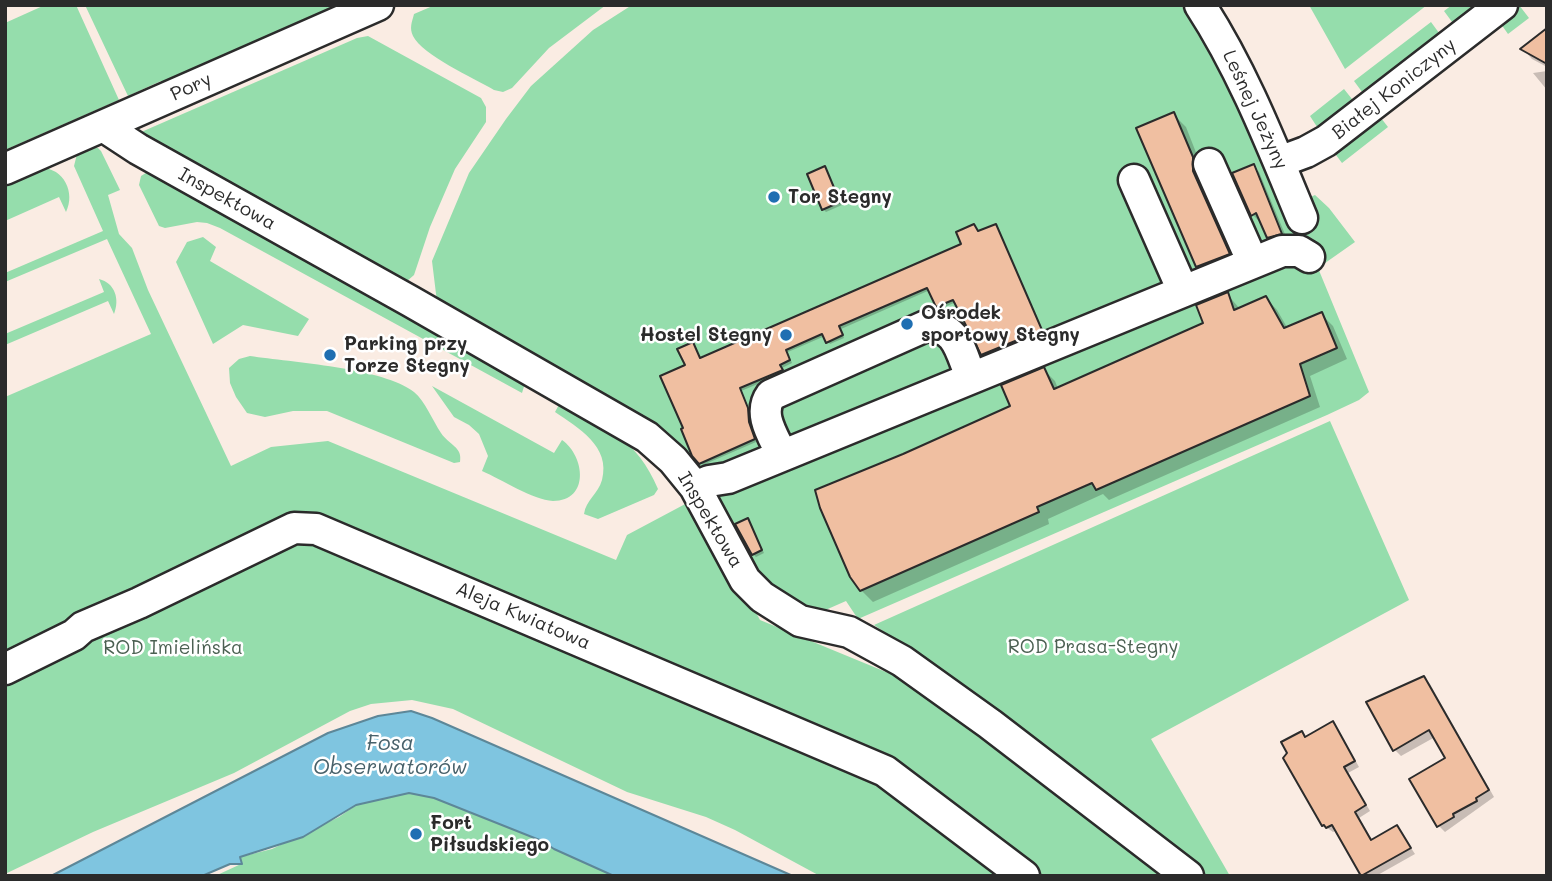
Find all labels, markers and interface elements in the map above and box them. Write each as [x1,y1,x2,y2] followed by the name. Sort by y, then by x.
[1328,34,1460,144] street label: Białej Koniczyny
[1217,47,1293,173] street label: Leśnej Jeżyny
[167,68,215,106] street label: Pory
[174,163,280,235] street label: Inspektowa
[788,186,892,208] place label: Tor Stegny
[766,189,782,205] marker: Tor Stegny
[921,302,1080,346] place label: Ośrodek sportowy Stegny
[899,316,915,332] marker: Ośrodek sportowy Stegny
[640,324,772,346] place label: Hostel Stegny
[778,327,794,343] marker: Hostel Stegny
[344,333,470,377] place label: Parking przy Torze Stegny
[322,347,338,363] marker: Parking przy Torze Stegny
[672,468,748,572] street label: Inspektowa
[452,577,594,655] street label: Aleja Kwiatowa
[1008,636,1178,658] park label: ROD Prasa-Stegny
[103,637,243,659] park label: ROD Imielińska
[313,731,467,781] water label: Fosa Obserwatorów
[430,812,549,856] place label: Fort Piłsudskiego
[408,826,424,842] marker: Fort Piłsudskiego

